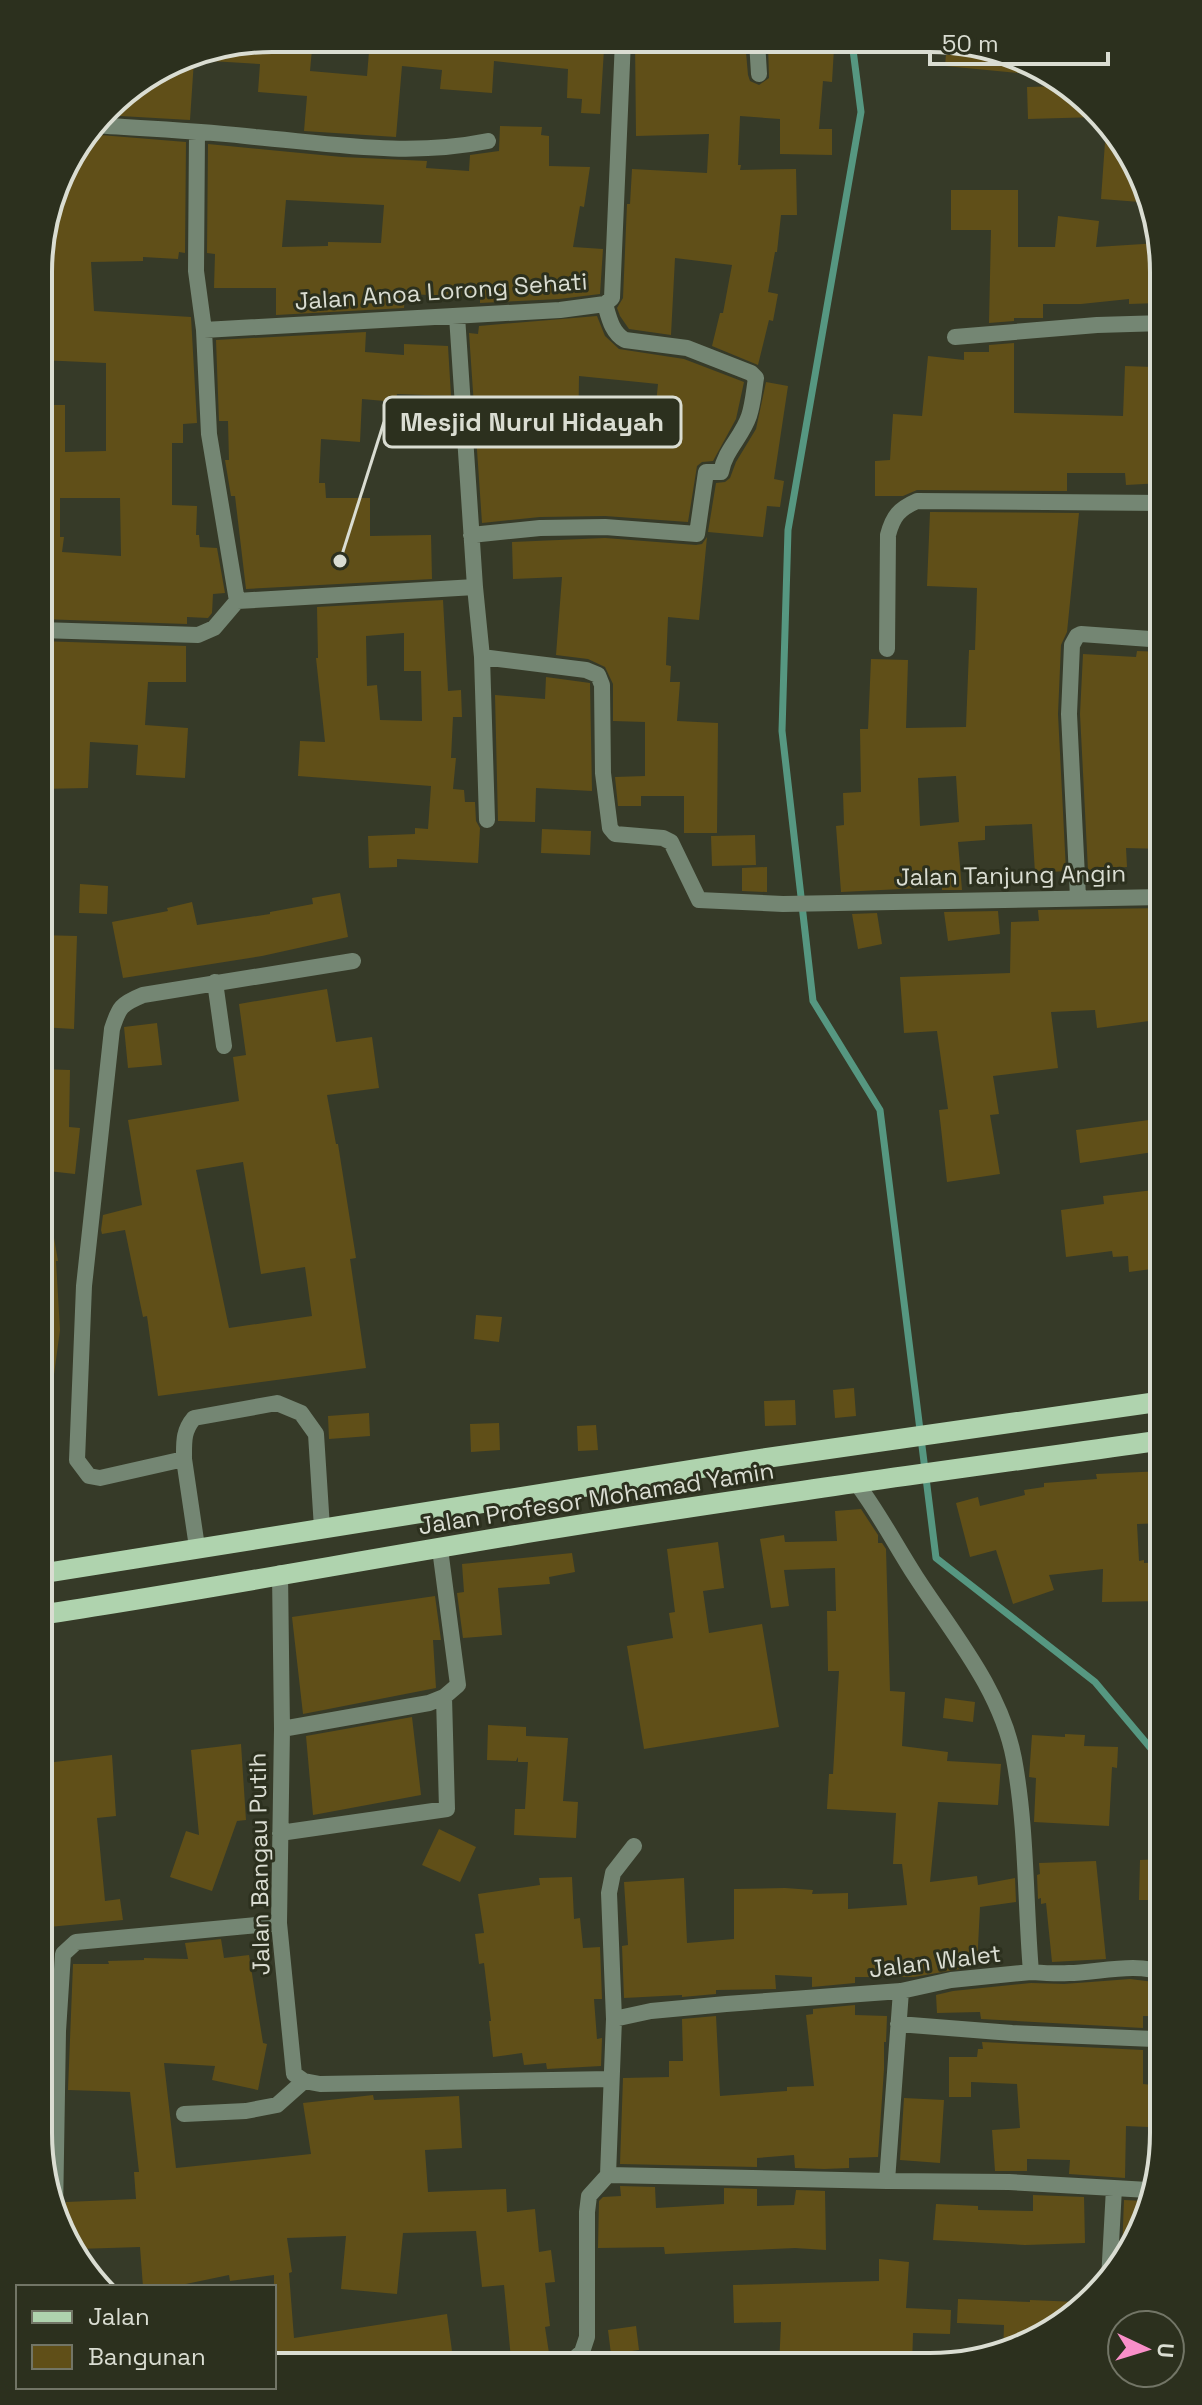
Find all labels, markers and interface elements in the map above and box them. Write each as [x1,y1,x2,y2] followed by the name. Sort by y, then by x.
[930,16,1108,66] scale bar
[942,28,999,59] text: 50 m
[294,265,588,317] street label: Jalan Anoa Lorong Sehati
[384,397,681,447] callout: Mesjid Nurul Hidayah
[400,405,664,439] text: Mesjid Nurul Hidayah
[896,857,1126,893] street label: Jalan Tanjung Angin
[416,1455,776,1541] street label: Jalan Profesor Mohamad Yamin
[242,1752,276,1976] street label: Jalan Bangau Putih
[867,1938,1003,1984] street label: Jalan Walet
[16,2285,276,2389] legend
[88,2301,150,2332] text: Jalan
[1106,2309,1186,2389] north arrow
[88,2341,206,2372] text: Bangunan
[1151,2342,1180,2359] text: U

